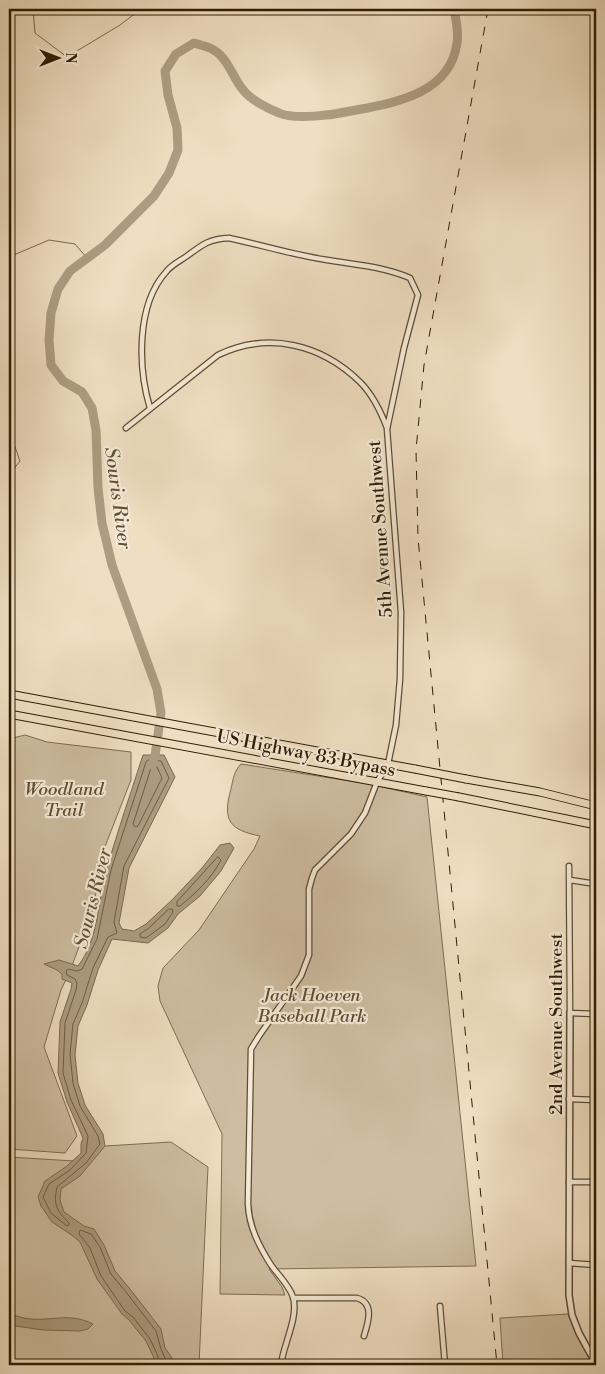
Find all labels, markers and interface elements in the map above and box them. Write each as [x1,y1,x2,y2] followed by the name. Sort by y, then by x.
[32,32,82,82] north arrow
[61,52,79,64] text: N
[363,439,398,618] street label: 5th Avenue Southwest
[99,446,137,552] water label: Souris River
[214,725,398,782] street label: US Highway 83 Bypass
[25,778,104,822] park label: Woodland Trail
[69,845,117,951] water label: Souris River
[545,933,568,1115] street label: 2nd Avenue Southwest
[257,984,366,1028] park label: Jack Hoeven Baseball Park

